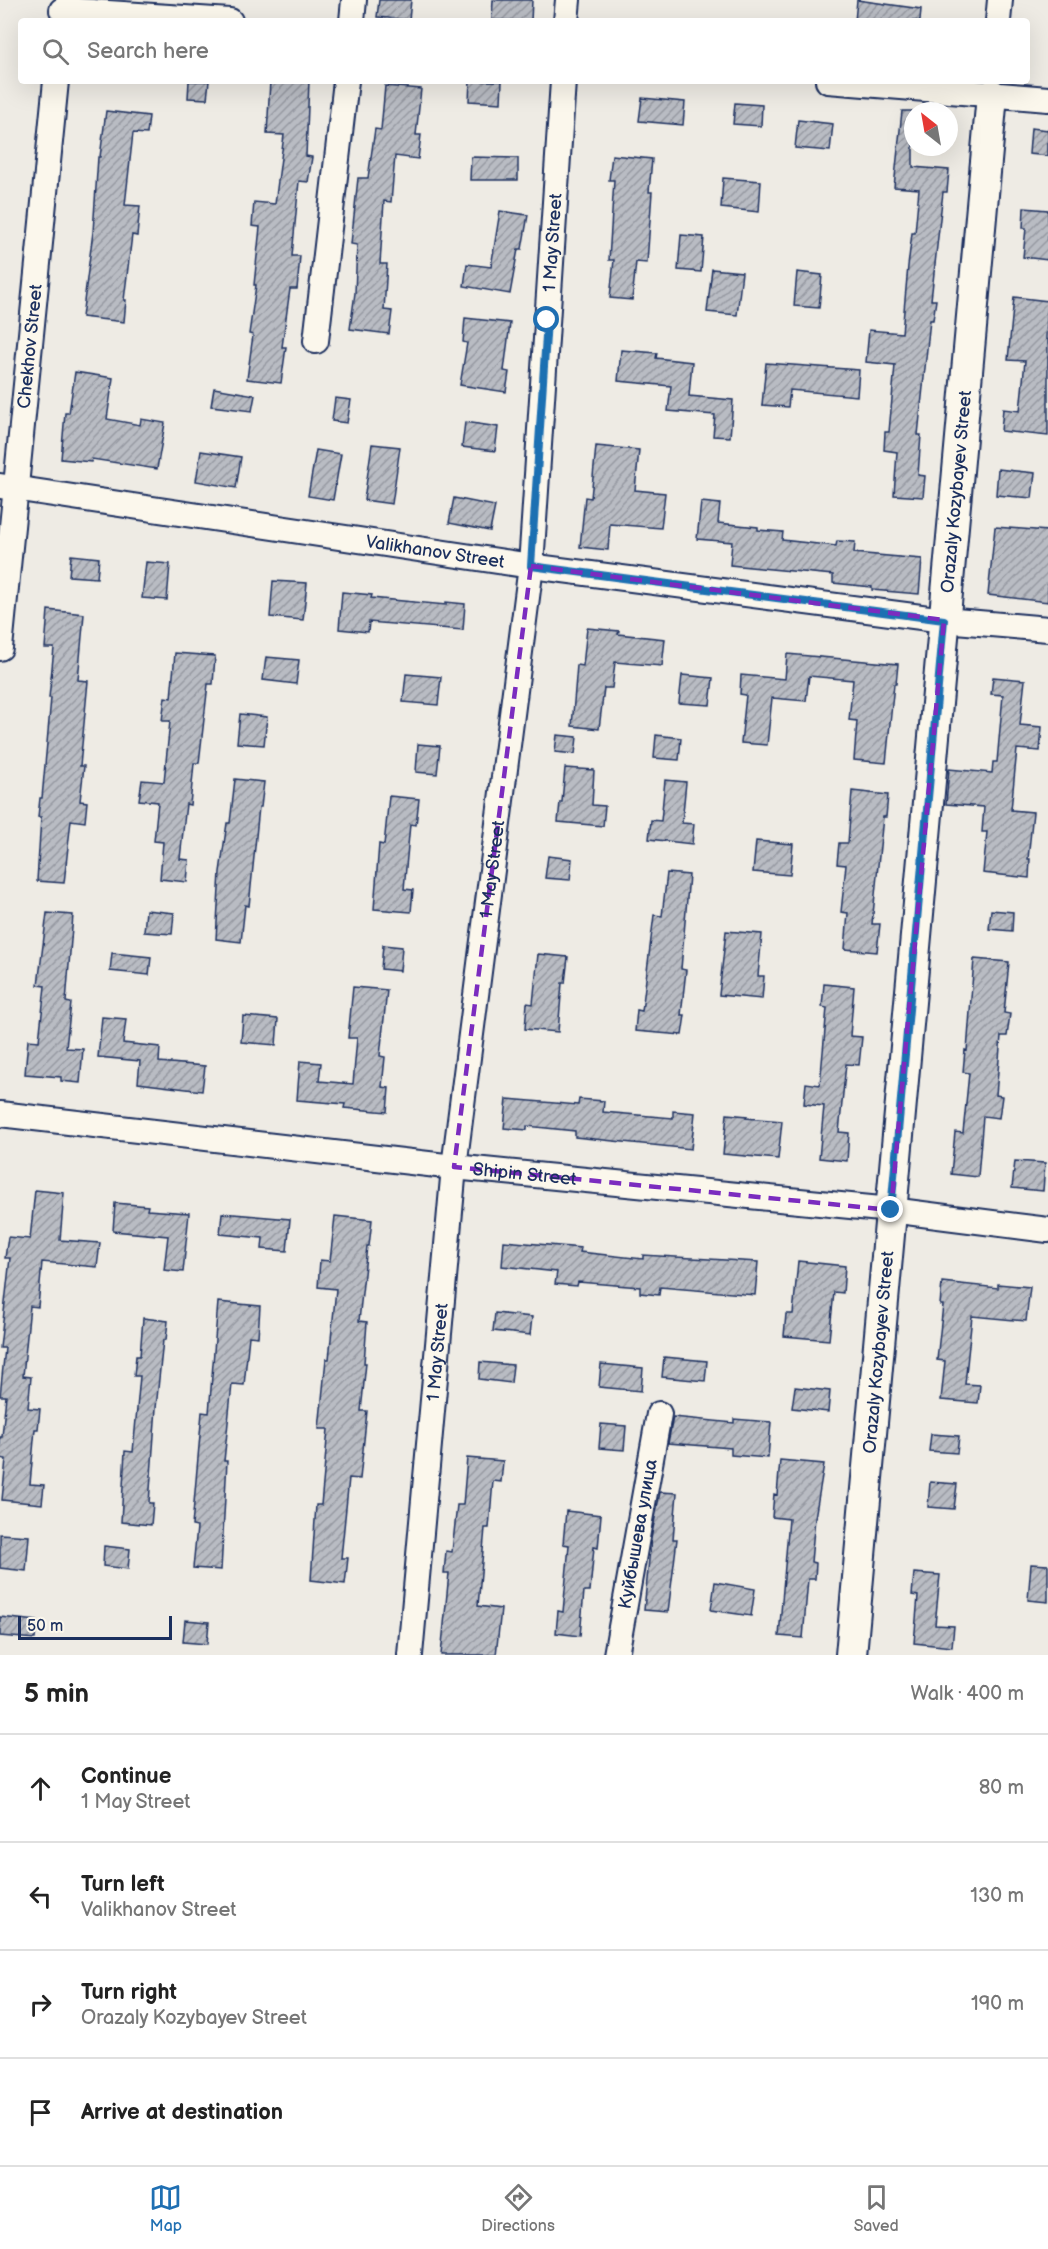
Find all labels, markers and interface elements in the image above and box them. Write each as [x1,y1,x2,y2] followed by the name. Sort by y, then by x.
[18,18,1030,84] search box
[39,35,72,68] icon: search
[87,38,209,65] text: Search here
[904,102,958,156] north arrow
[539,192,567,292] street label: 1 May Street
[14,283,47,410] street label: Chekhov Street
[533,306,559,332] route start
[937,389,976,594] street label: Orazaly Kozybayev Street
[364,531,506,573] street label: Valikhanov Street
[476,819,509,920] street label: 1 May Street
[472,1159,578,1190] street label: Shipin Street
[877,1196,903,1222] route end
[859,1250,899,1454] street label: Orazaly Kozybayev Street
[423,1302,453,1402] street label: 1 May Street
[614,1457,662,1611] street label: Куйбышева улица
[18,1613,172,1640] scale bar
[27,1617,63,1636] text: 50 m
[24,1679,89,1710] text: 5 min
[911,1682,1024,1706] text: Walk · 400 m
[81,1763,171,1790] text: Continue
[24,1772,57,1805] icon: ahead
[979,1776,1024,1800] text: 80 m
[81,1790,190,1814] text: 1 May Street
[81,1871,165,1898] text: Turn left
[24,1880,57,1913] icon: left
[970,1884,1024,1908] text: 130 m
[81,1898,236,1922] text: Valikhanov Street
[81,1979,177,2006] text: Turn right
[24,1988,57,2021] icon: right
[971,1992,1024,2016] text: 190 m
[81,2006,307,2030] text: Orazaly Kozybayev Street
[24,2096,57,2129] icon: arrive
[81,2099,283,2126] text: Arrive at destination
[149,2181,182,2236] tab: Map
[481,2181,555,2236] tab: Directions
[854,2181,899,2236] tab: Saved

